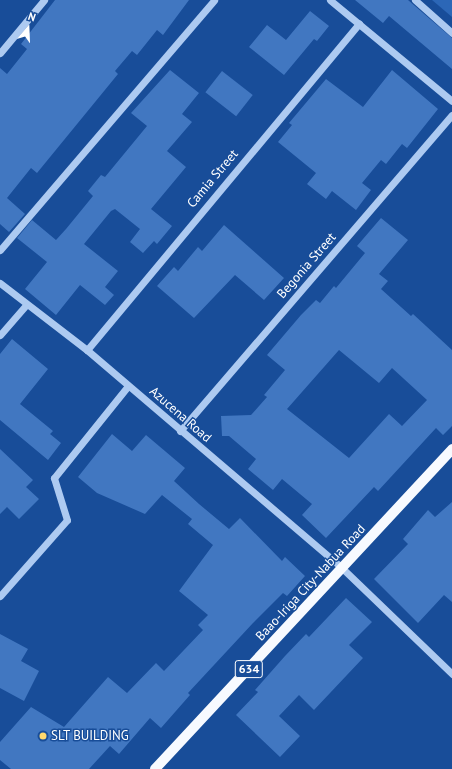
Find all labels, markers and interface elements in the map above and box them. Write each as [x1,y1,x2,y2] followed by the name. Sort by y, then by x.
[8,8,48,48] north arrow
[26,9,38,24] text: N
[184,147,242,211] street label: Camia Street
[274,230,340,302] street label: Begonia Street
[146,384,214,446] street label: Azucena Road
[253,522,369,644] street label: Baao-Iriga City-Nabua Road
[234,659,264,679] road number: 634
[51,728,129,744] place label: SLT BUILDING
[38,731,48,741] marker: SLT BUILDING

